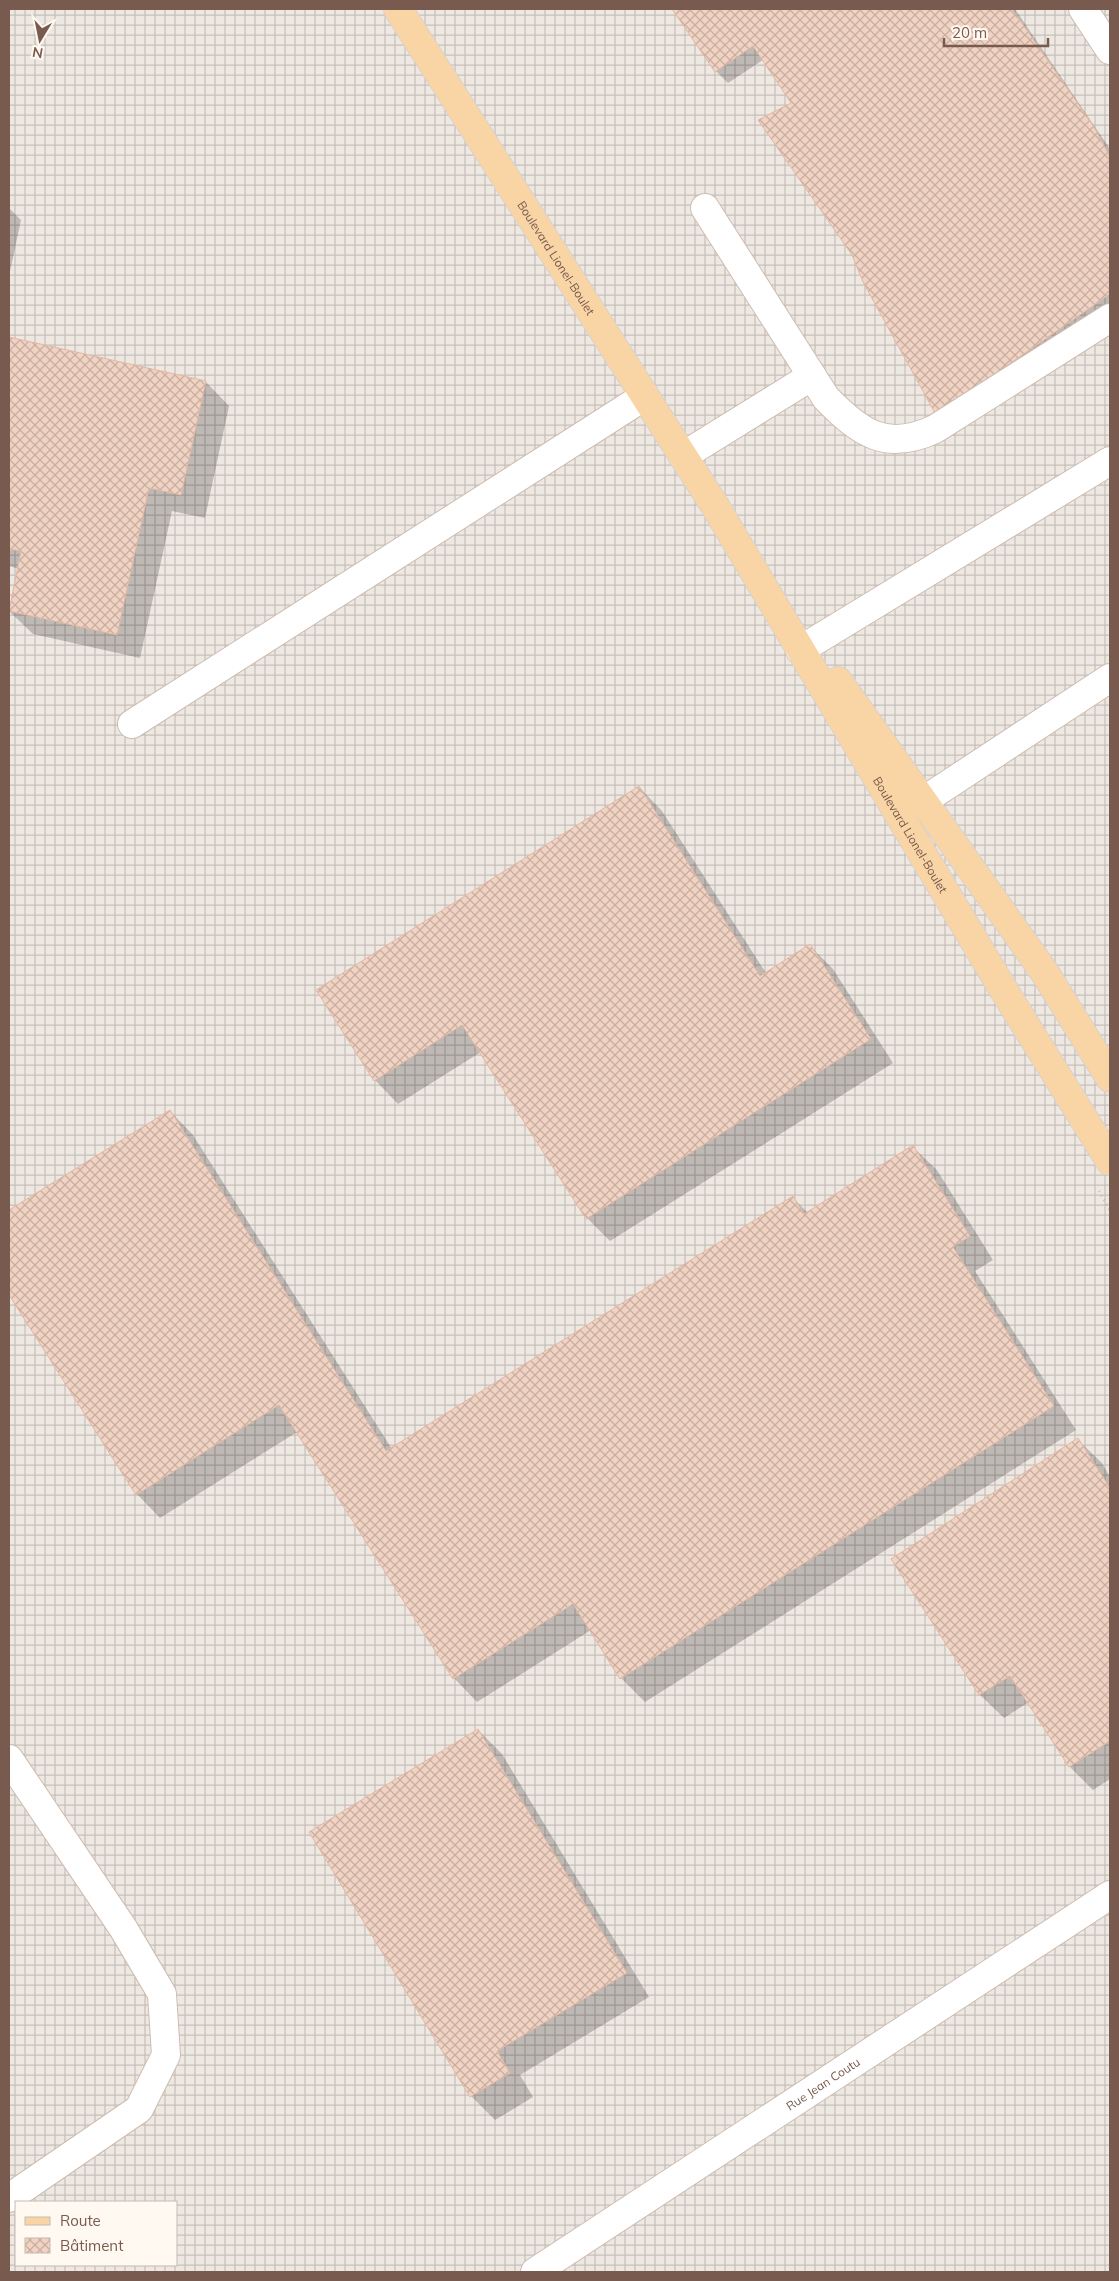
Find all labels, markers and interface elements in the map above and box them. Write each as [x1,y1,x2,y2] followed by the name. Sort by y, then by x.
[15,15,65,65] north arrow
[944,15,1048,47] scale bar
[952,23,987,42] text: 20 m
[31,43,45,63] text: N
[515,198,599,318] street label: Boulevard Lionel-Boulet
[870,774,951,895] street label: Boulevard Lionel-Boulet
[783,2054,863,2113] street label: Rue Jean Coutu
[15,2201,178,2266] legend
[60,2211,101,2230] text: Route
[60,2236,123,2255] text: Bâtiment

